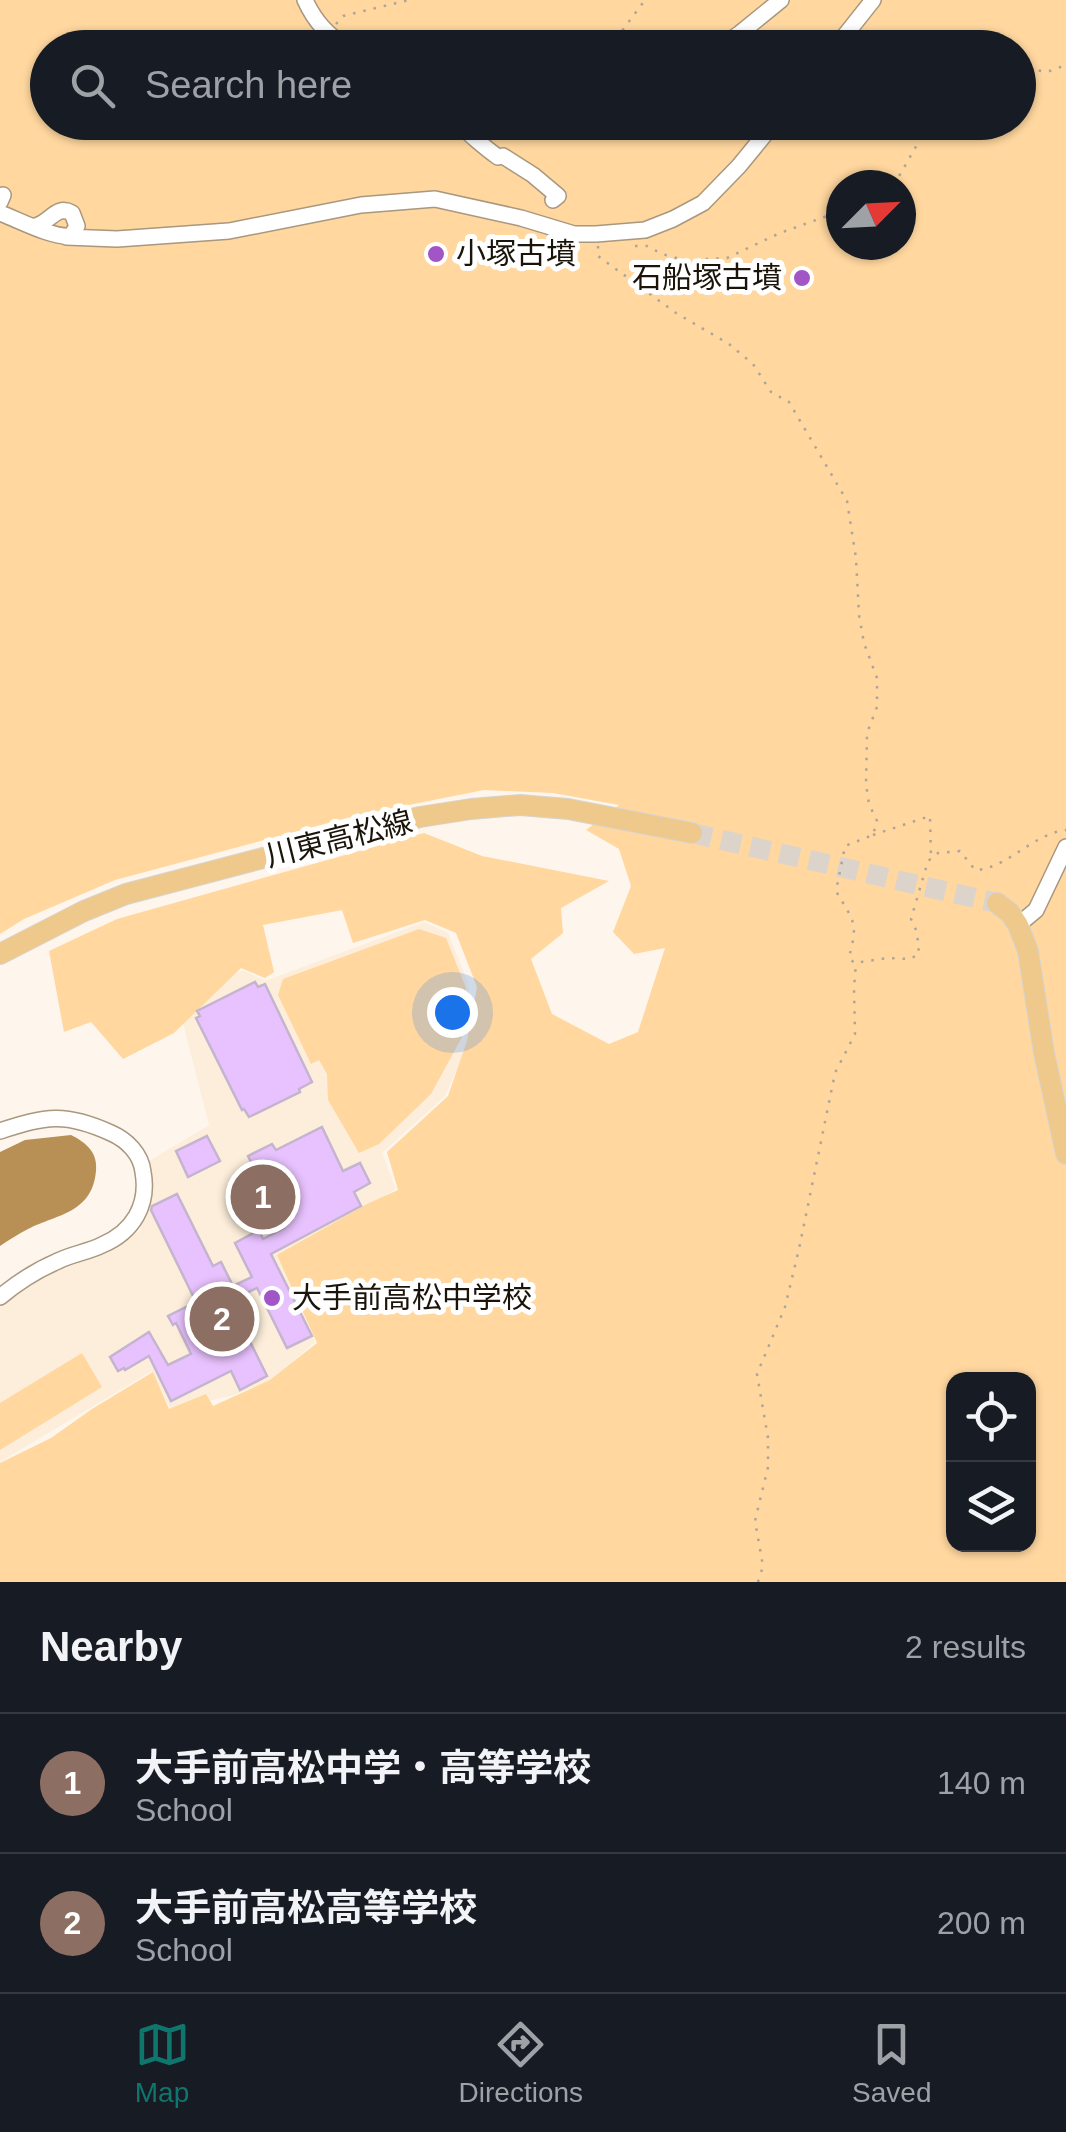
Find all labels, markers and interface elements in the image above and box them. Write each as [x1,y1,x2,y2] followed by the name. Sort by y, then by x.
[30,30,1036,140] search box
[65,58,120,113] icon: search
[145,64,352,106] text: Search here
[826,170,916,260] north arrow
[456,237,576,270] place label: 小塚古墳
[425,243,447,265] marker: 小塚古墳
[632,261,782,294] place label: 石船塚古墳
[791,267,813,289] marker: 石船塚古墳
[262,804,416,873] street label: 川東高松線
[427,987,478,1038] your location
[230,1160,296,1234] pin: 1
[292,1281,532,1314] place label: 大手前高松中学校
[190,1282,254,1356] pin: 2
[261,1287,283,1309] marker: 大手前高松中学校
[946,1372,1036,1552] map controls
[946,1372,1036,1462] button: locate
[946,1462,1036,1552] button: layers
[40,1623,182,1670] text: Nearby
[905,1629,1026,1665] text: 2 results
[135,1747,591,1789] text: 大手前高松中学・高等学校
[64,1765,81,1801] text: 1
[937,1765,1026,1801] text: 140 m
[135,1792,233,1828] text: School
[135,1887,477,1929] text: 大手前高松高等学校
[64,1905,81,1941] text: 2
[937,1905,1026,1941] text: 200 m
[135,1932,233,1968] text: School
[135,2017,190,2109] tab: Map
[459,2017,583,2109] tab: Directions
[852,2017,931,2109] tab: Saved

